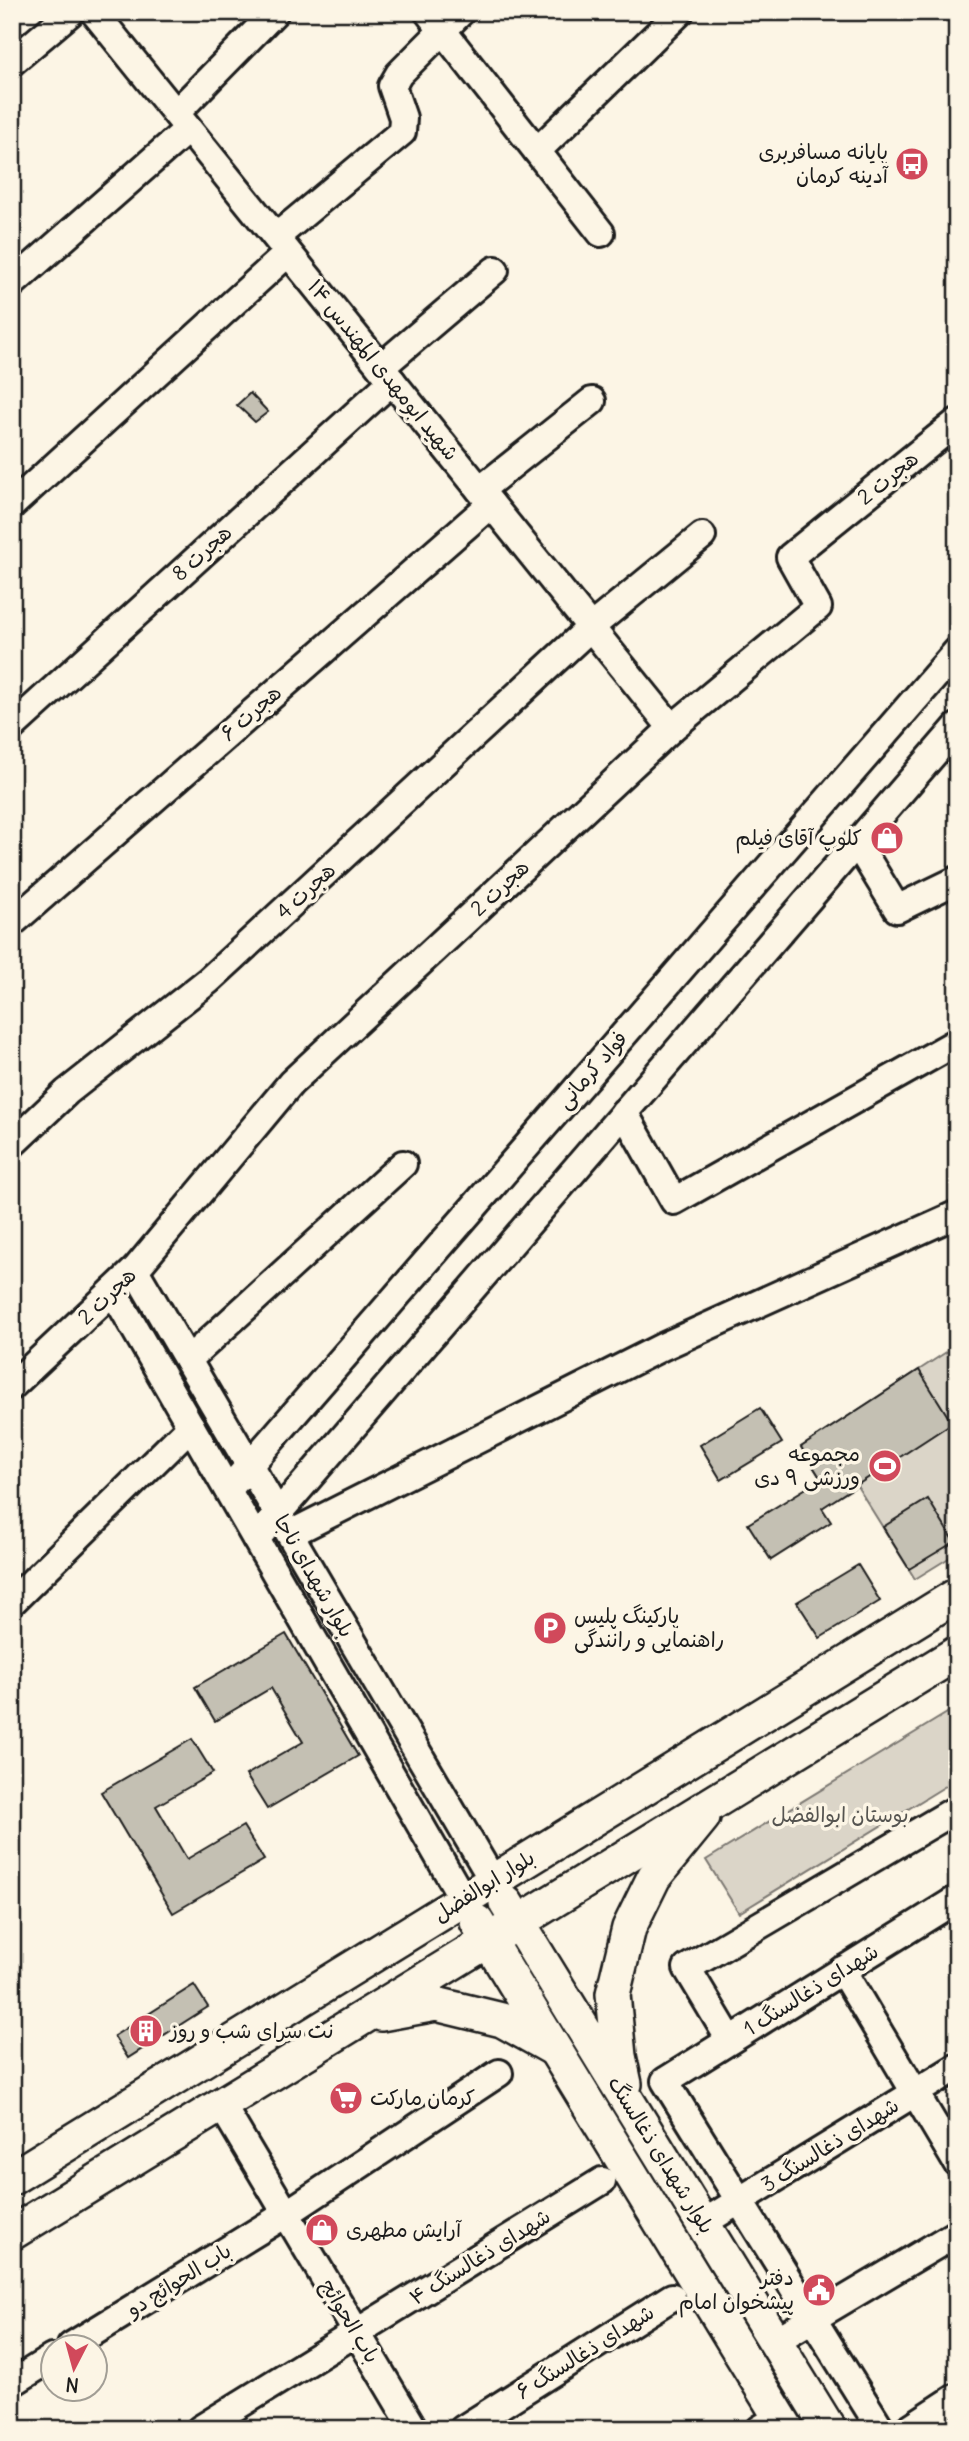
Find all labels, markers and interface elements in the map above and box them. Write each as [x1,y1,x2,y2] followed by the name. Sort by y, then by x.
[759,138,889,189] place label: پایانه مسافربری آدینه کرمان
[893,145,931,183] bus stop icon: پایانه مسافربری آدینه کرمان
[301,273,465,467] street label: شهید ابومهدی المهندس ۱۴
[852,445,924,510] street label: هجرت 2
[166,519,237,587] street label: هجرت 8
[215,679,287,747] street label: هجرت ۶
[868,819,906,857] shop icon: کلوپ آقای فیلم
[735,824,862,854] place label: کلوپ آقای فیلم
[464,854,535,922] street label: هجرت 2
[270,856,341,925] street label: هجرت 4
[550,1025,634,1115] street label: فواد کرمانی
[72,1261,142,1330] street label: هجرت 2
[754,1440,860,1492] place label: مجموعه ورزشی ۹ دی
[866,1447,904,1485] sports icon: مجموعه ورزشی ۹ دی
[268,1509,361,1642] street label: بلوار شهدای ناجا
[574,1602,725,1654] place label: پارکینگ پلیس راهنمایی و رانندگی
[531,1609,569,1647] parking icon: پارکینگ پلیس راهنمایی و رانندگی
[771,1801,909,1828] park label: بوستان ابوالفضل
[428,1844,540,1928] street label: بلوار ابوالفضل
[738,1937,883,2042] street label: شهدای ذغالسنگ 1
[127,2012,165,2050] building icon: نت سرای شب و روز
[168,2017,334,2044] place label: نت سرای شب و روز
[602,2071,721,2239] street label: بلوار شهدای ذغالسنگ
[327,2079,365,2117] supermarket icon: کرمان مارکت
[370,2084,475,2111] place label: کرمان مارکت
[756,2091,904,2198] street label: شهدای ذغالسنگ 3
[404,2202,555,2311] street label: شهدای ذغالسنگ ۴
[303,2211,341,2249] shop icon: آرایش مطهری
[346,2216,462,2243] place label: آرایش مطهری
[120,2237,237,2324] street label: باب الحوائج دو
[679,2264,794,2318] place label: دفتر پیشخوان امام
[800,2271,838,2309] public building icon: دفتر پیشخوان امام
[314,2274,386,2368] street label: باب الحوائج
[510,2298,659,2405] street label: شهدای ذغالسنگ ۶
[38,2332,108,2402] north arrow
[64,2372,80,2398] text: N

